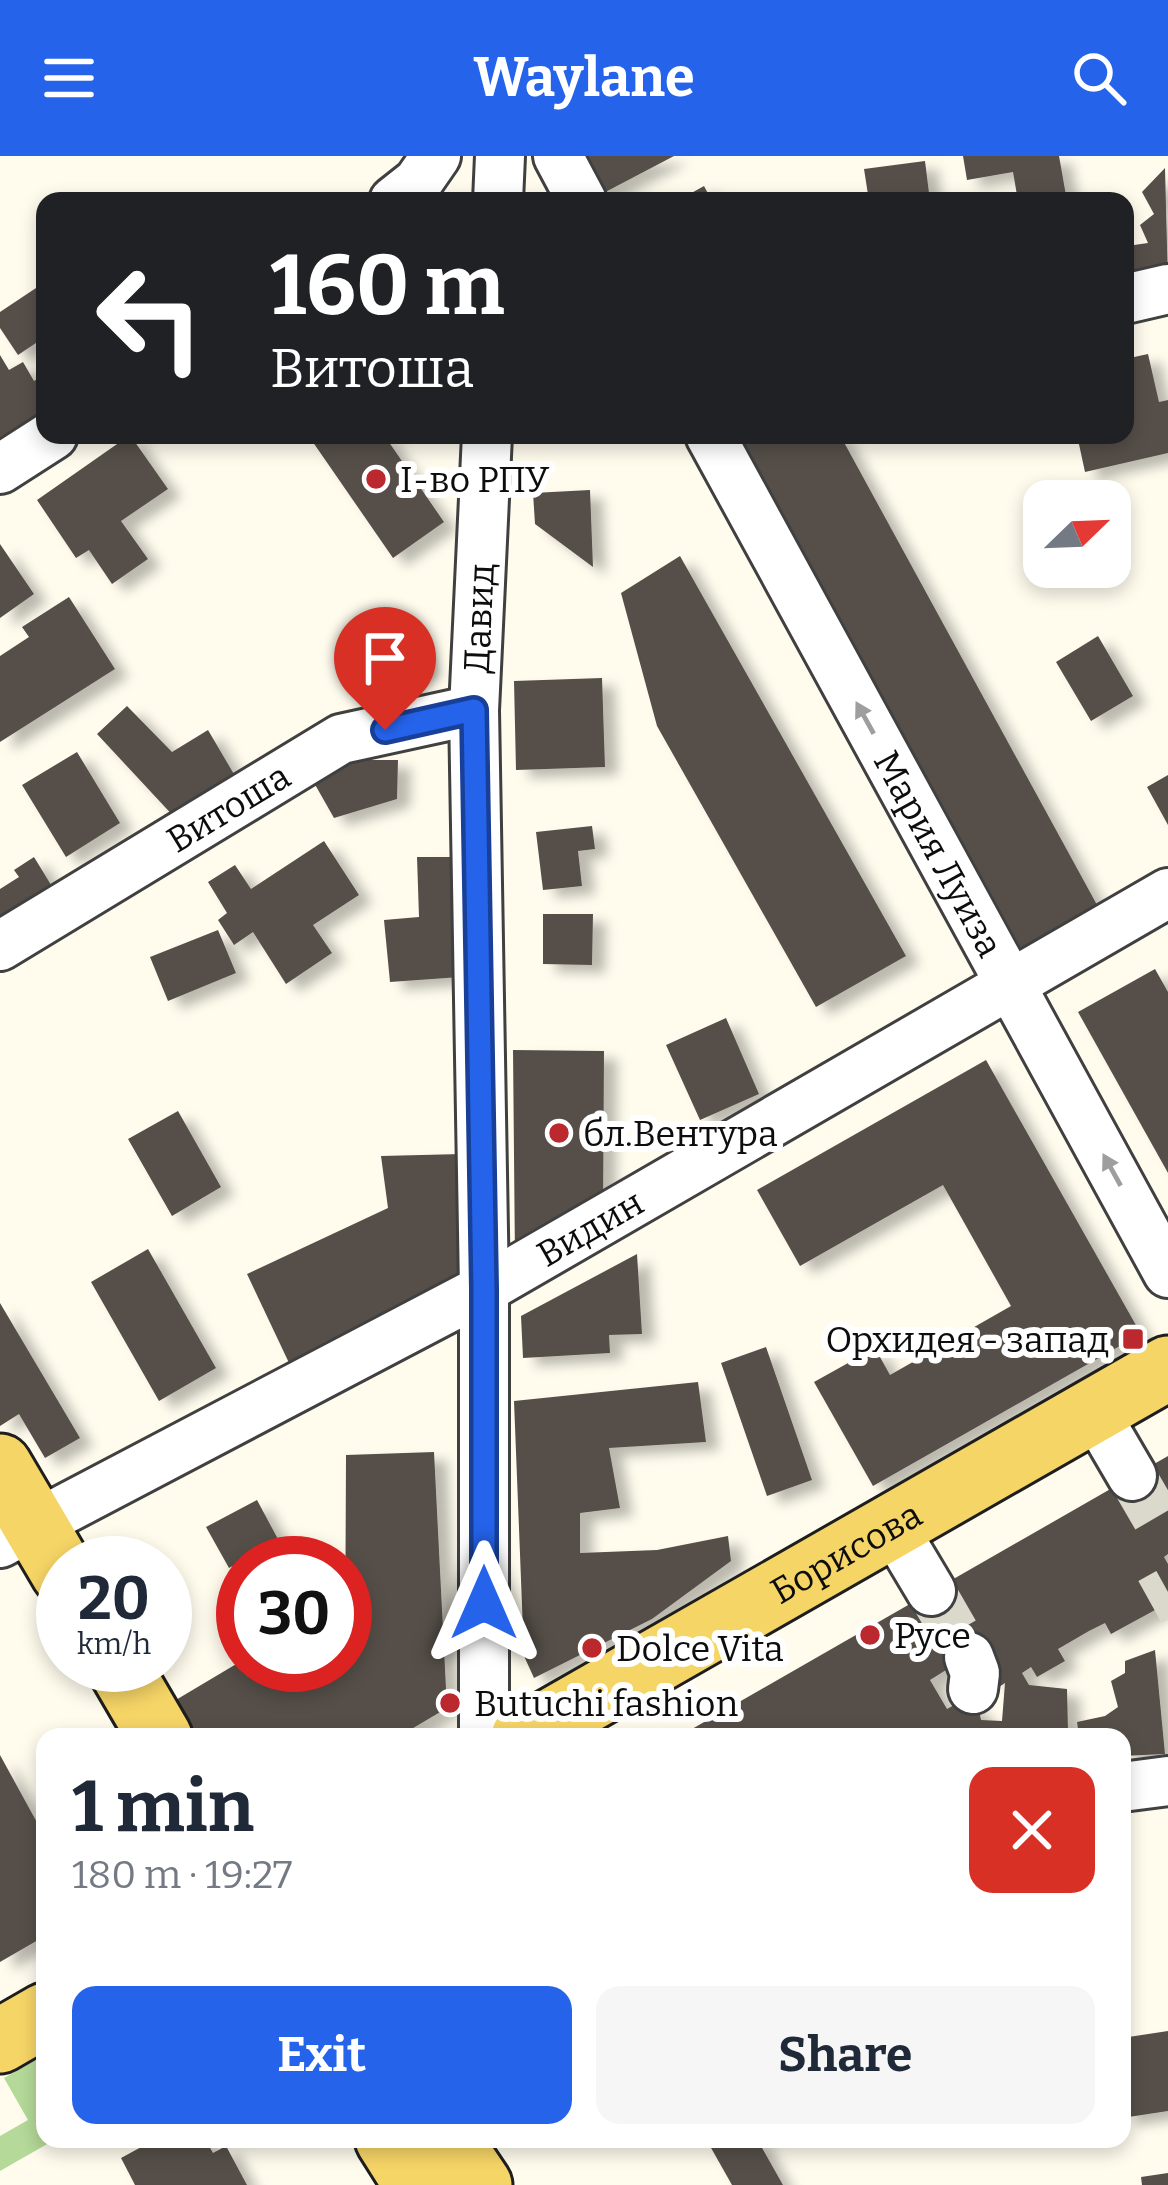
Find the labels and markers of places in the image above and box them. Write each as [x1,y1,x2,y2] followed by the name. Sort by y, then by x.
[400,458,550,502] place label: I-во РПУ
[363,466,389,492] marker: I-во РПУ
[334,607,436,730] pin
[583,1112,778,1156] place label: бл.Вентура
[546,1120,572,1146] marker: бл.Вентура
[826,1318,1109,1362] place label: Орхидея - запад
[1120,1326,1146,1352] marker: Орхидея - запад
[894,1614,971,1658] place label: Русе
[857,1622,883,1648] marker: Русе
[616,1627,784,1671] place label: Dolce Vita
[579,1635,605,1661] marker: Dolce Vita
[474,1682,738,1726] place label: Butuchi fashion
[437,1690,463,1716] marker: Butuchi fashion

